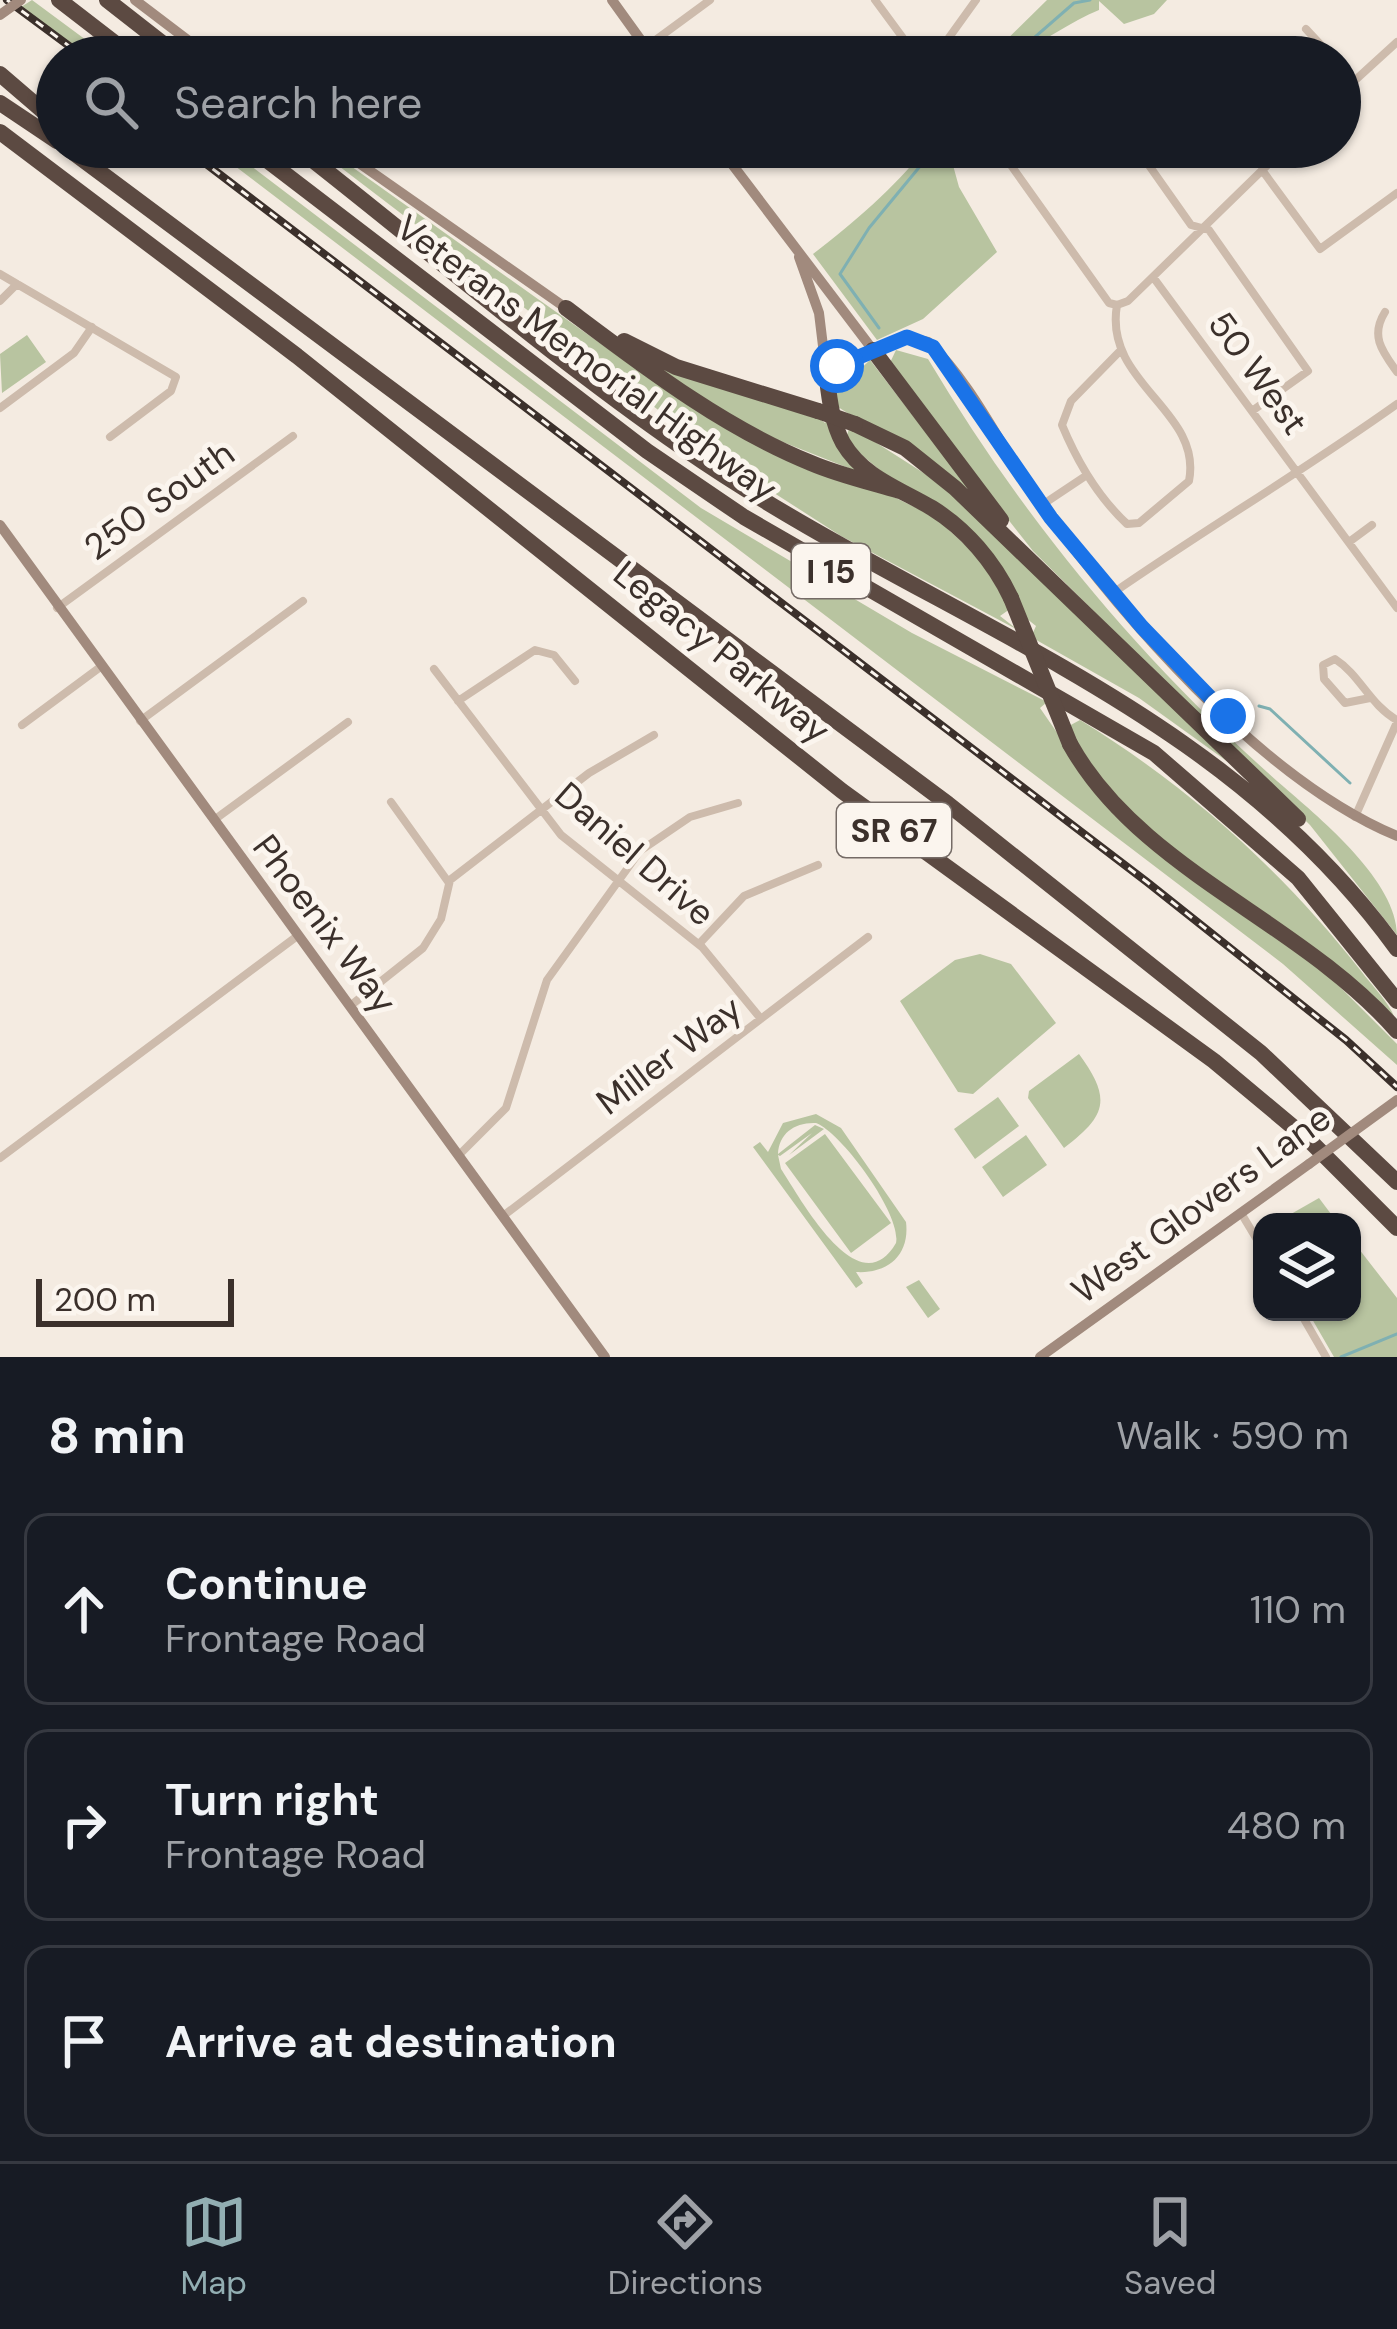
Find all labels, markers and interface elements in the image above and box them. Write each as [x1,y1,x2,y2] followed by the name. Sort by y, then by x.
[36,36,1361,168] search box
[78,69,144,135] icon: search
[174,73,422,132] text: Search here
[387,204,787,512] street label: Veterans Memorial Highway
[1198,302,1318,444] street label: 50 West
[810,339,864,393] route start
[75,430,243,570] street label: 250 South
[792,544,870,598] road number: I 15
[604,550,840,754] street label: Legacy Parkway
[1201,689,1255,743] route end
[545,772,725,936] street label: Daniel Drive
[837,803,951,857] road number: SR 67
[242,825,408,1023] street label: Phoenix Way
[587,985,751,1125] street label: Miller Way
[1062,1094,1340,1314] street label: West Glovers Lane
[1253,1213,1361,1321] map controls
[1253,1213,1361,1321] button: layers
[36,1273,234,1326] scale bar
[54,1278,156,1321] text: 200 m
[48,1402,186,1469] text: 8 min
[1116,1410,1349,1461] text: Walk · 590 m
[165,1554,368,1613] text: Continue
[51,1576,117,1642] icon: ahead
[1250,1584,1346,1635] text: 110 m
[165,1613,426,1664] text: Frontage Road
[165,1770,379,1829] text: Turn right
[51,1792,117,1858] icon: right
[1227,1800,1346,1851] text: 480 m
[165,1829,426,1880] text: Frontage Road
[51,2008,117,2074] icon: arrive
[165,2012,617,2071] text: Arrive at destination
[180,2189,247,2304] tab: Map
[608,2189,763,2304] tab: Directions
[1124,2189,1217,2304] tab: Saved

